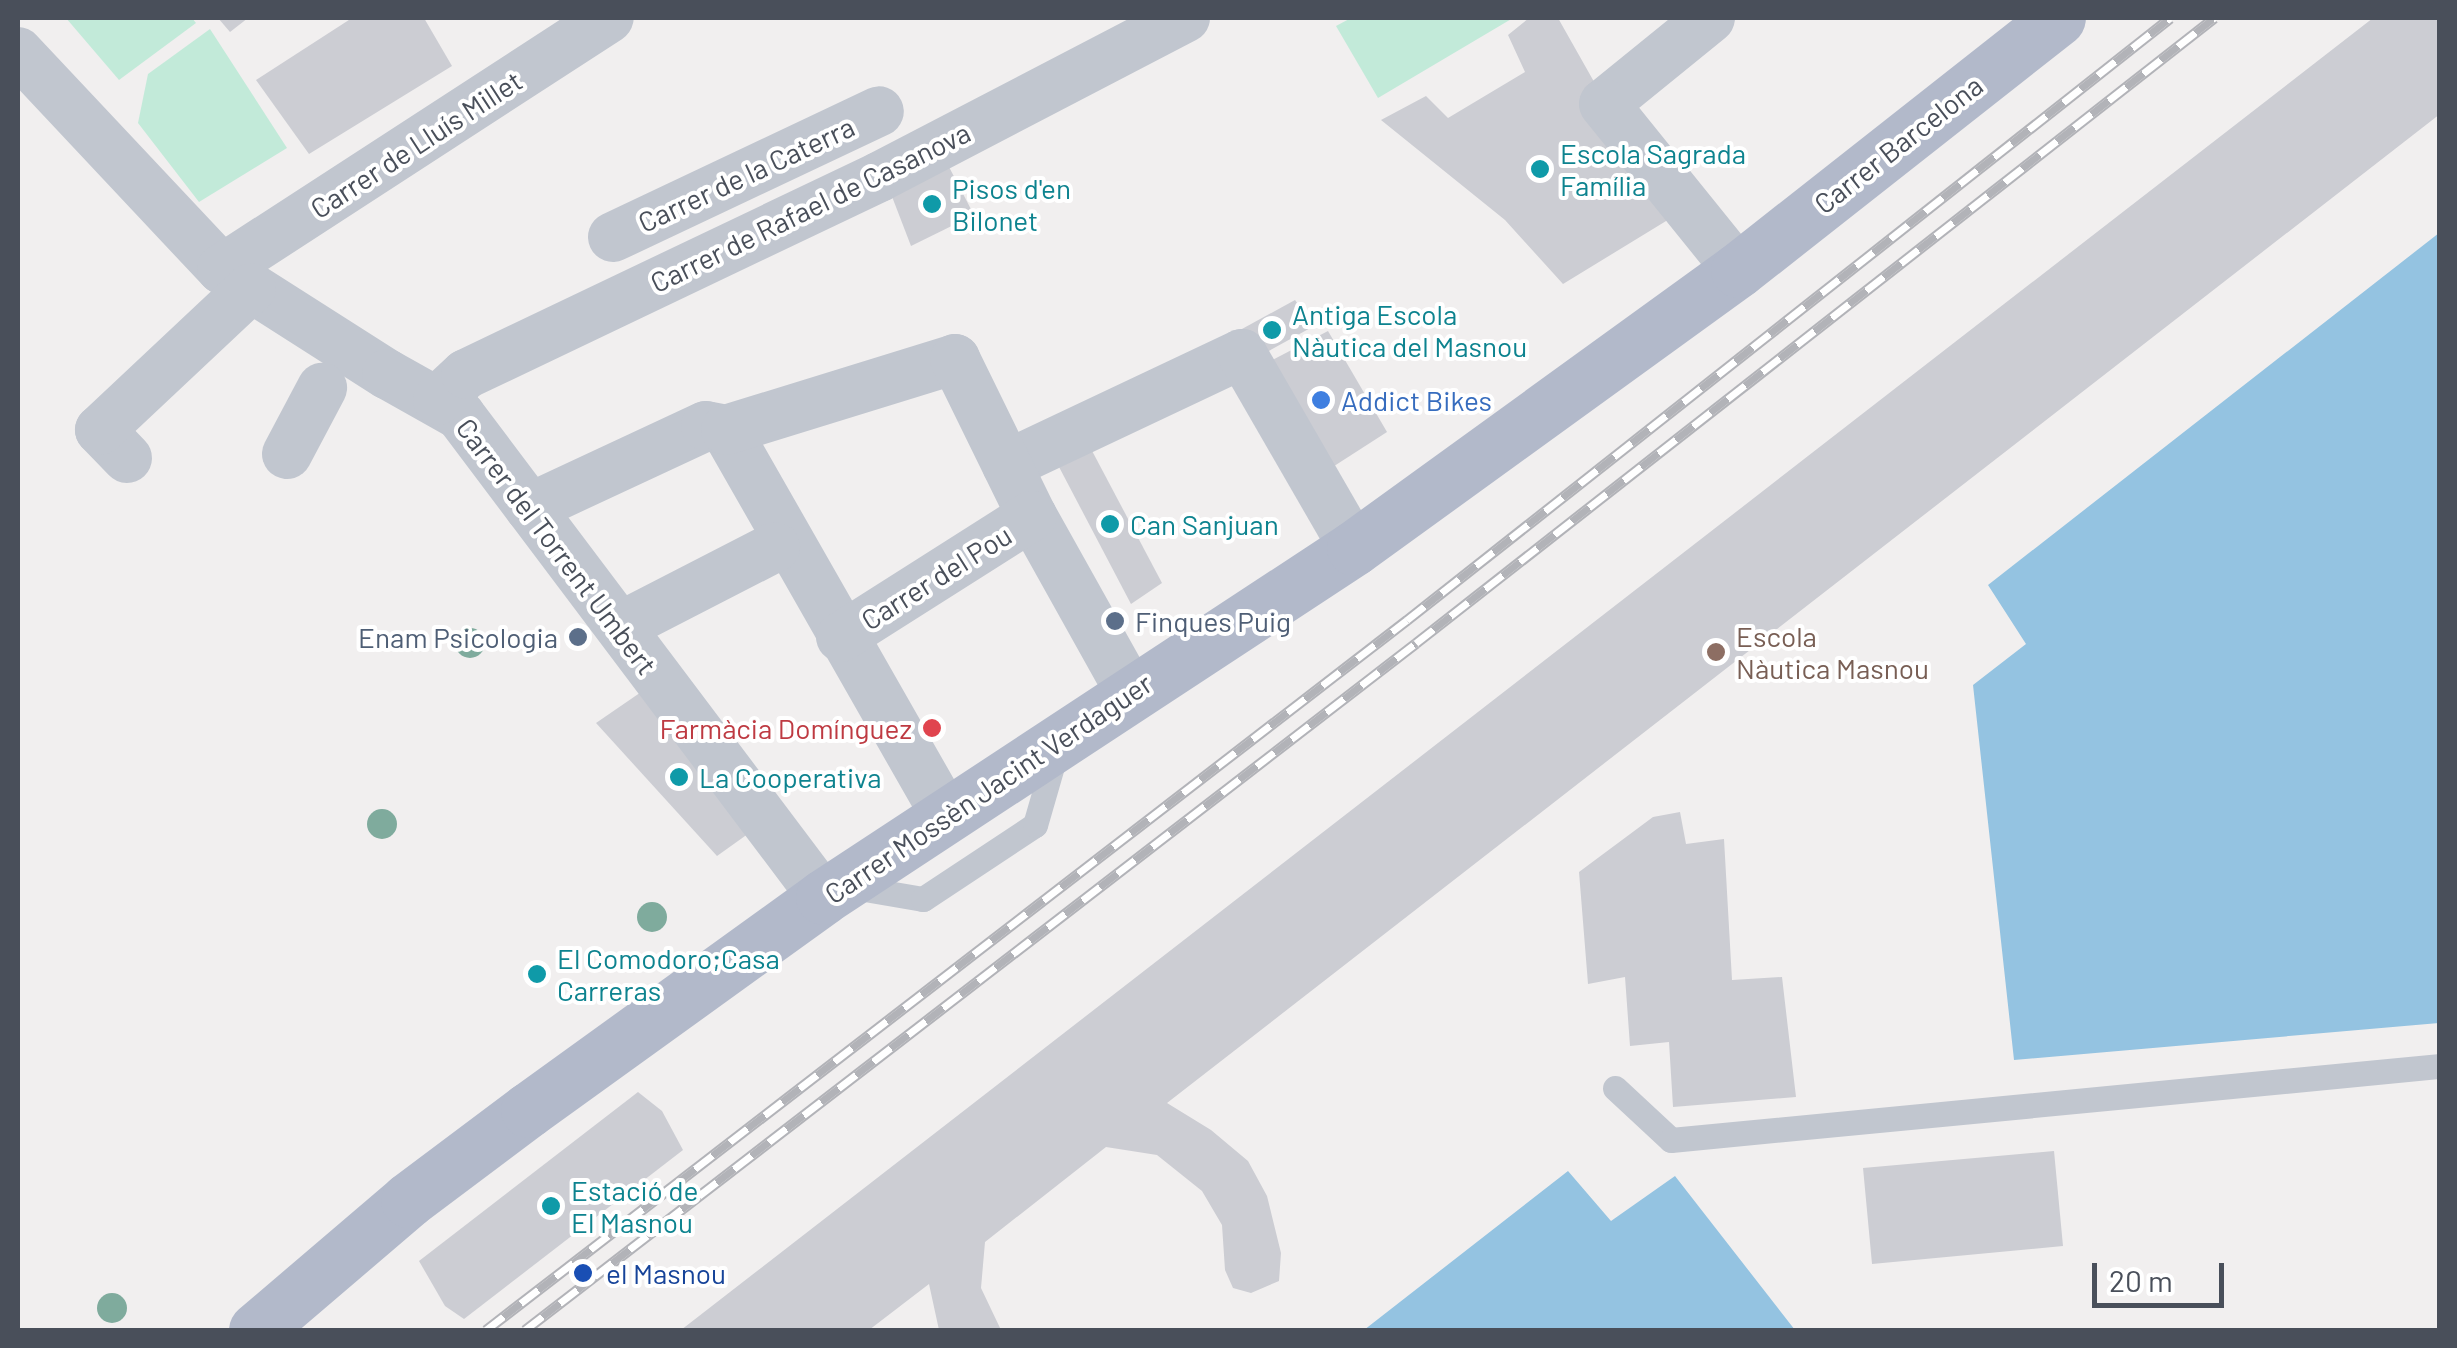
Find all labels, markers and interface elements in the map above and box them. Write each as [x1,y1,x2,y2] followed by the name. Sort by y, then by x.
[304,63,528,225] street label: Carrer de Lluís Millet
[1807,68,1989,220] street label: Carrer Barcelona
[633,109,859,239] street label: Carrer de la Caterra
[645,115,975,299] street label: Carrer de Rafael de Casanova
[1560,136,1746,202] place label: Escola Sagrada Família
[1529,158,1551,180] marker: Escola Sagrada Família
[952,171,1071,237] place label: Pisos d'en Bilonet
[921,193,943,215] marker: Pisos d'en Bilonet
[1292,297,1527,363] place label: Antiga Escola Nàutica del Masnou
[1261,319,1283,341] marker: Antiga Escola Nàutica del Masnou
[1341,383,1492,417] place label: Addict Bikes
[1310,389,1332,411] marker: Addict Bikes
[450,411,664,681] street label: Carrer del Torrent Umbert
[1130,507,1279,541] place label: Can Sanjuan
[1099,513,1121,535] marker: Can Sanjuan
[855,518,1017,636] street label: Carrer del Pou
[1135,604,1291,638] place label: Finques Puig
[1104,610,1126,632] marker: Finques Puig
[1736,619,1929,685] place label: Escola Nàutica Masnou
[358,620,558,654] place label: Enam Psicologia
[567,626,589,648] marker: Enam Psicologia
[1705,641,1727,663] marker: Escola Nàutica Masnou
[818,666,1158,910] street label: Carrer Mossèn Jacint Verdaguer
[660,711,912,745] place label: Farmàcia Domínguez
[921,717,943,739] marker: Farmàcia Domínguez
[699,760,881,794] place label: La Cooperativa
[668,766,690,788] marker: La Cooperativa
[557,941,780,1007] place label: El Comodoro;Casa Carreras
[526,963,548,985] marker: El Comodoro;Casa Carreras
[571,1173,698,1239] place label: Estació de El Masnou
[540,1195,562,1217] marker: Estació de El Masnou
[2097,1243,2230,1305] scale bar
[606,1256,726,1290] place label: el Masnou
[570,1260,596,1286] marker: el Masnou
[2109,1262,2173,1298] text: 20 m

